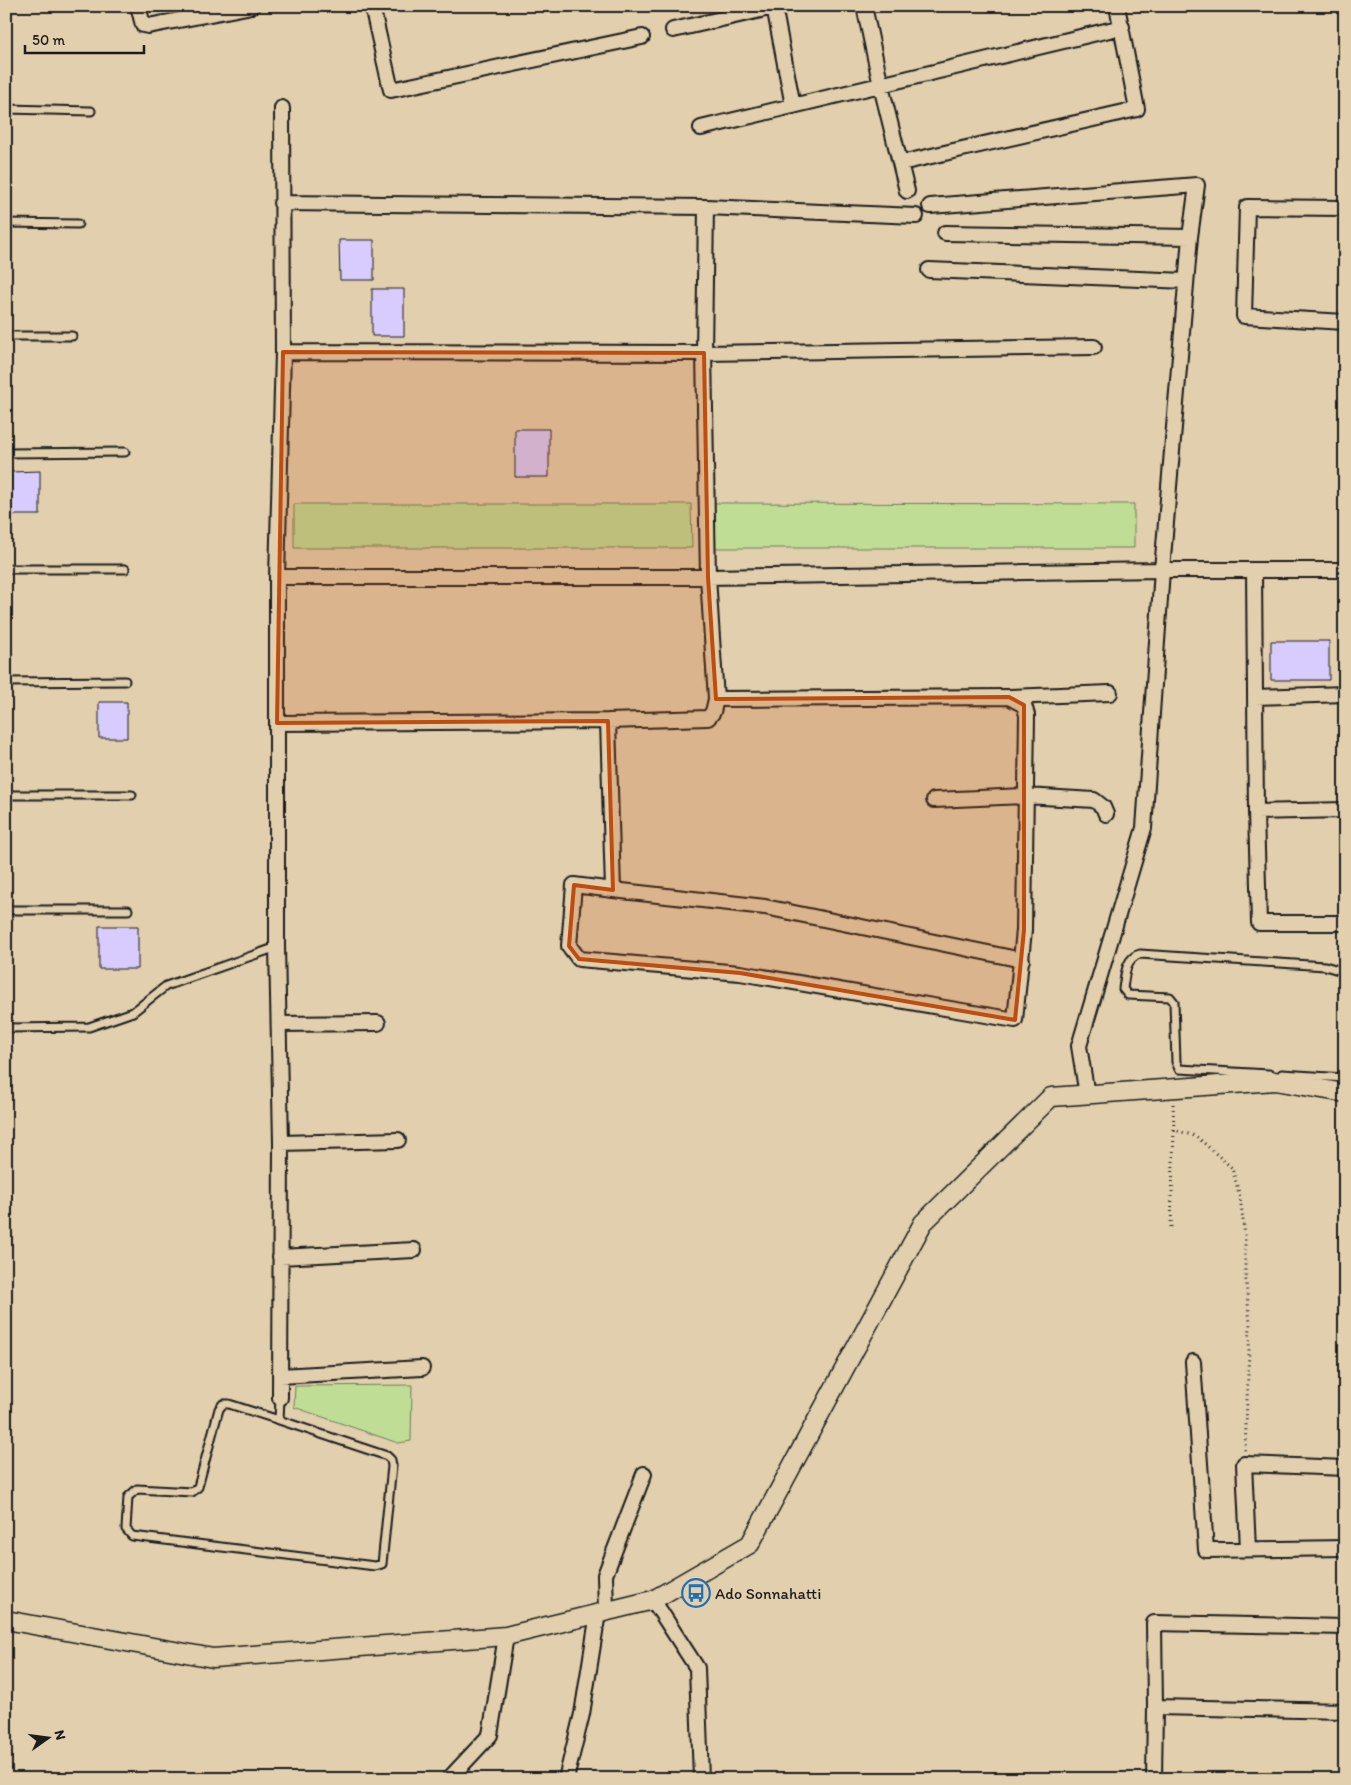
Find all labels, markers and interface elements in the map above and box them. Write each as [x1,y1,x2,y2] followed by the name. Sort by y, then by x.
[25,22,144,54] scale bar
[32,31,65,49] text: 50 m
[681,1578,711,1608] bus stop icon: Ado Sonnahatti
[715,1584,821,1603] place label: Ado Sonnahatti
[22,1712,72,1762] north arrow
[51,1728,70,1742] text: N

